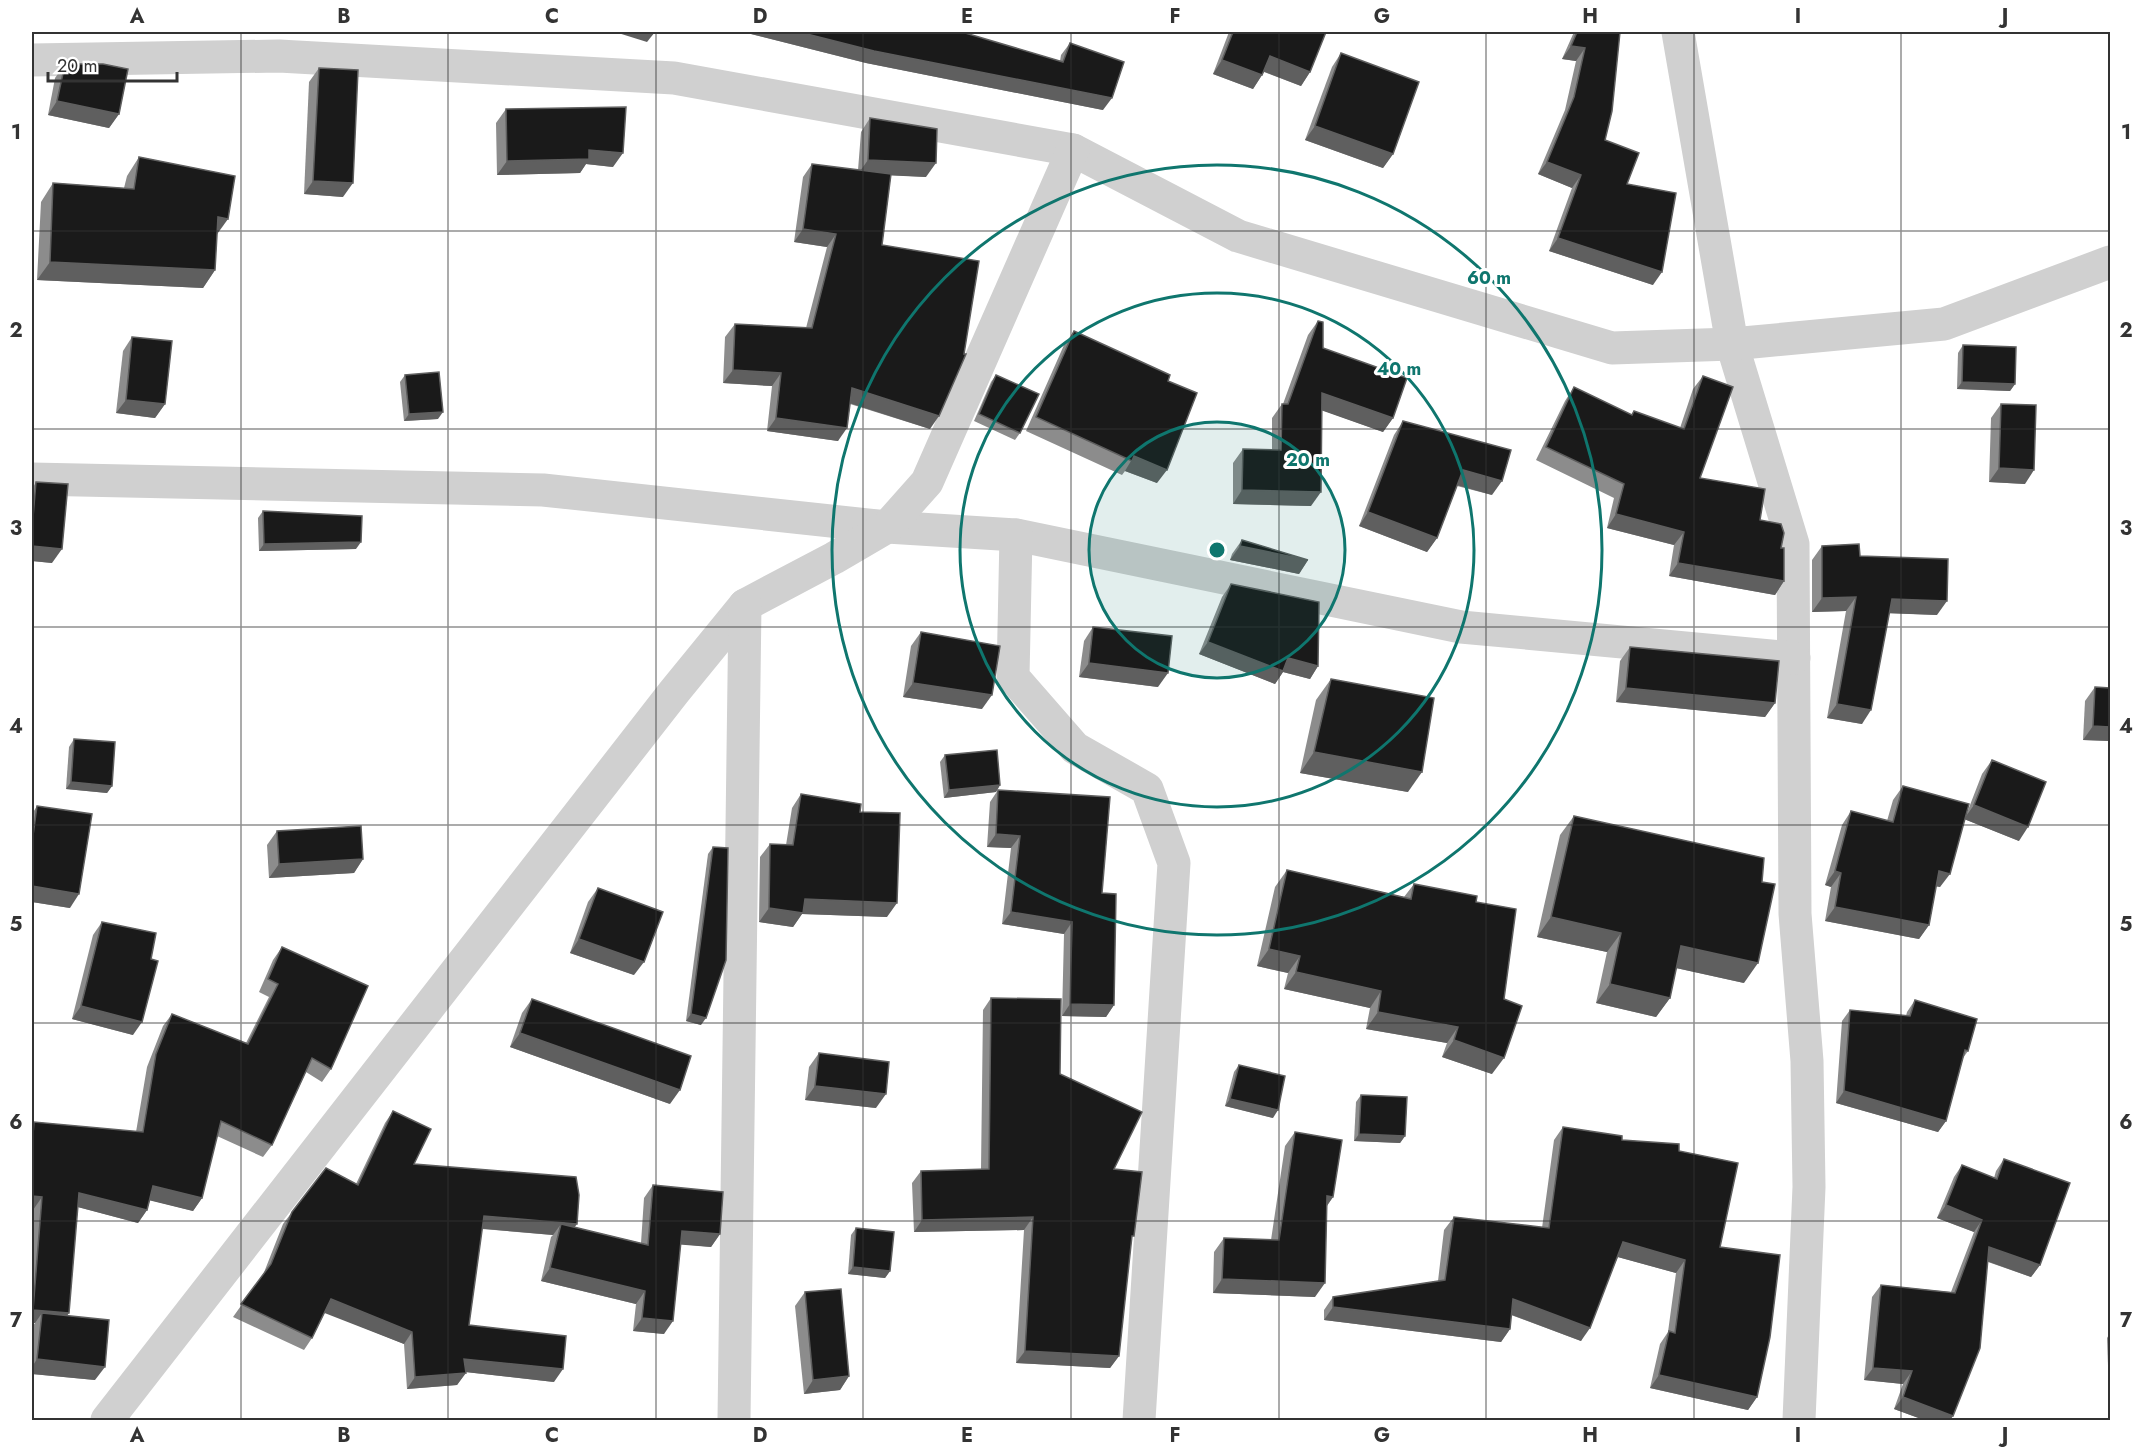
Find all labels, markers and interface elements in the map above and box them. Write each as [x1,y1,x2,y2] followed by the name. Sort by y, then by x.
[129,2,145,31] text: A
[337,2,351,31] text: B
[545,2,559,31] text: C
[753,2,767,31] text: D
[961,2,973,31] text: E
[1169,2,1181,31] text: F
[1374,2,1390,31] text: G
[1582,2,1598,31] text: H
[1795,2,1801,31] text: I
[1998,2,2008,31] text: J
[48,45,177,83] scale bar
[57,53,97,79] text: 20 m
[11,118,21,147] text: 1
[2121,118,2131,147] text: 1
[1467,265,1511,291] text: 60 m
[9,316,23,345] text: 2
[2119,316,2133,345] text: 2
[1377,356,1421,382] text: 40 m
[1286,447,1330,473] text: 20 m
[10,514,22,543] text: 3
[2120,514,2132,543] text: 3
[1207,540,1227,560] centre of rings
[9,712,23,741] text: 4
[2119,712,2133,741] text: 4
[10,910,23,939] text: 5
[2120,910,2133,939] text: 5
[9,1108,23,1137] text: 6
[2119,1108,2133,1137] text: 6
[10,1306,23,1335] text: 7
[2120,1306,2133,1335] text: 7
[129,1421,145,1450] text: A
[337,1421,351,1450] text: B
[545,1421,559,1450] text: C
[753,1421,767,1450] text: D
[961,1421,973,1450] text: E
[1169,1421,1181,1450] text: F
[1374,1421,1390,1450] text: G
[1582,1421,1598,1450] text: H
[1795,1421,1801,1450] text: I
[1998,1421,2008,1450] text: J

